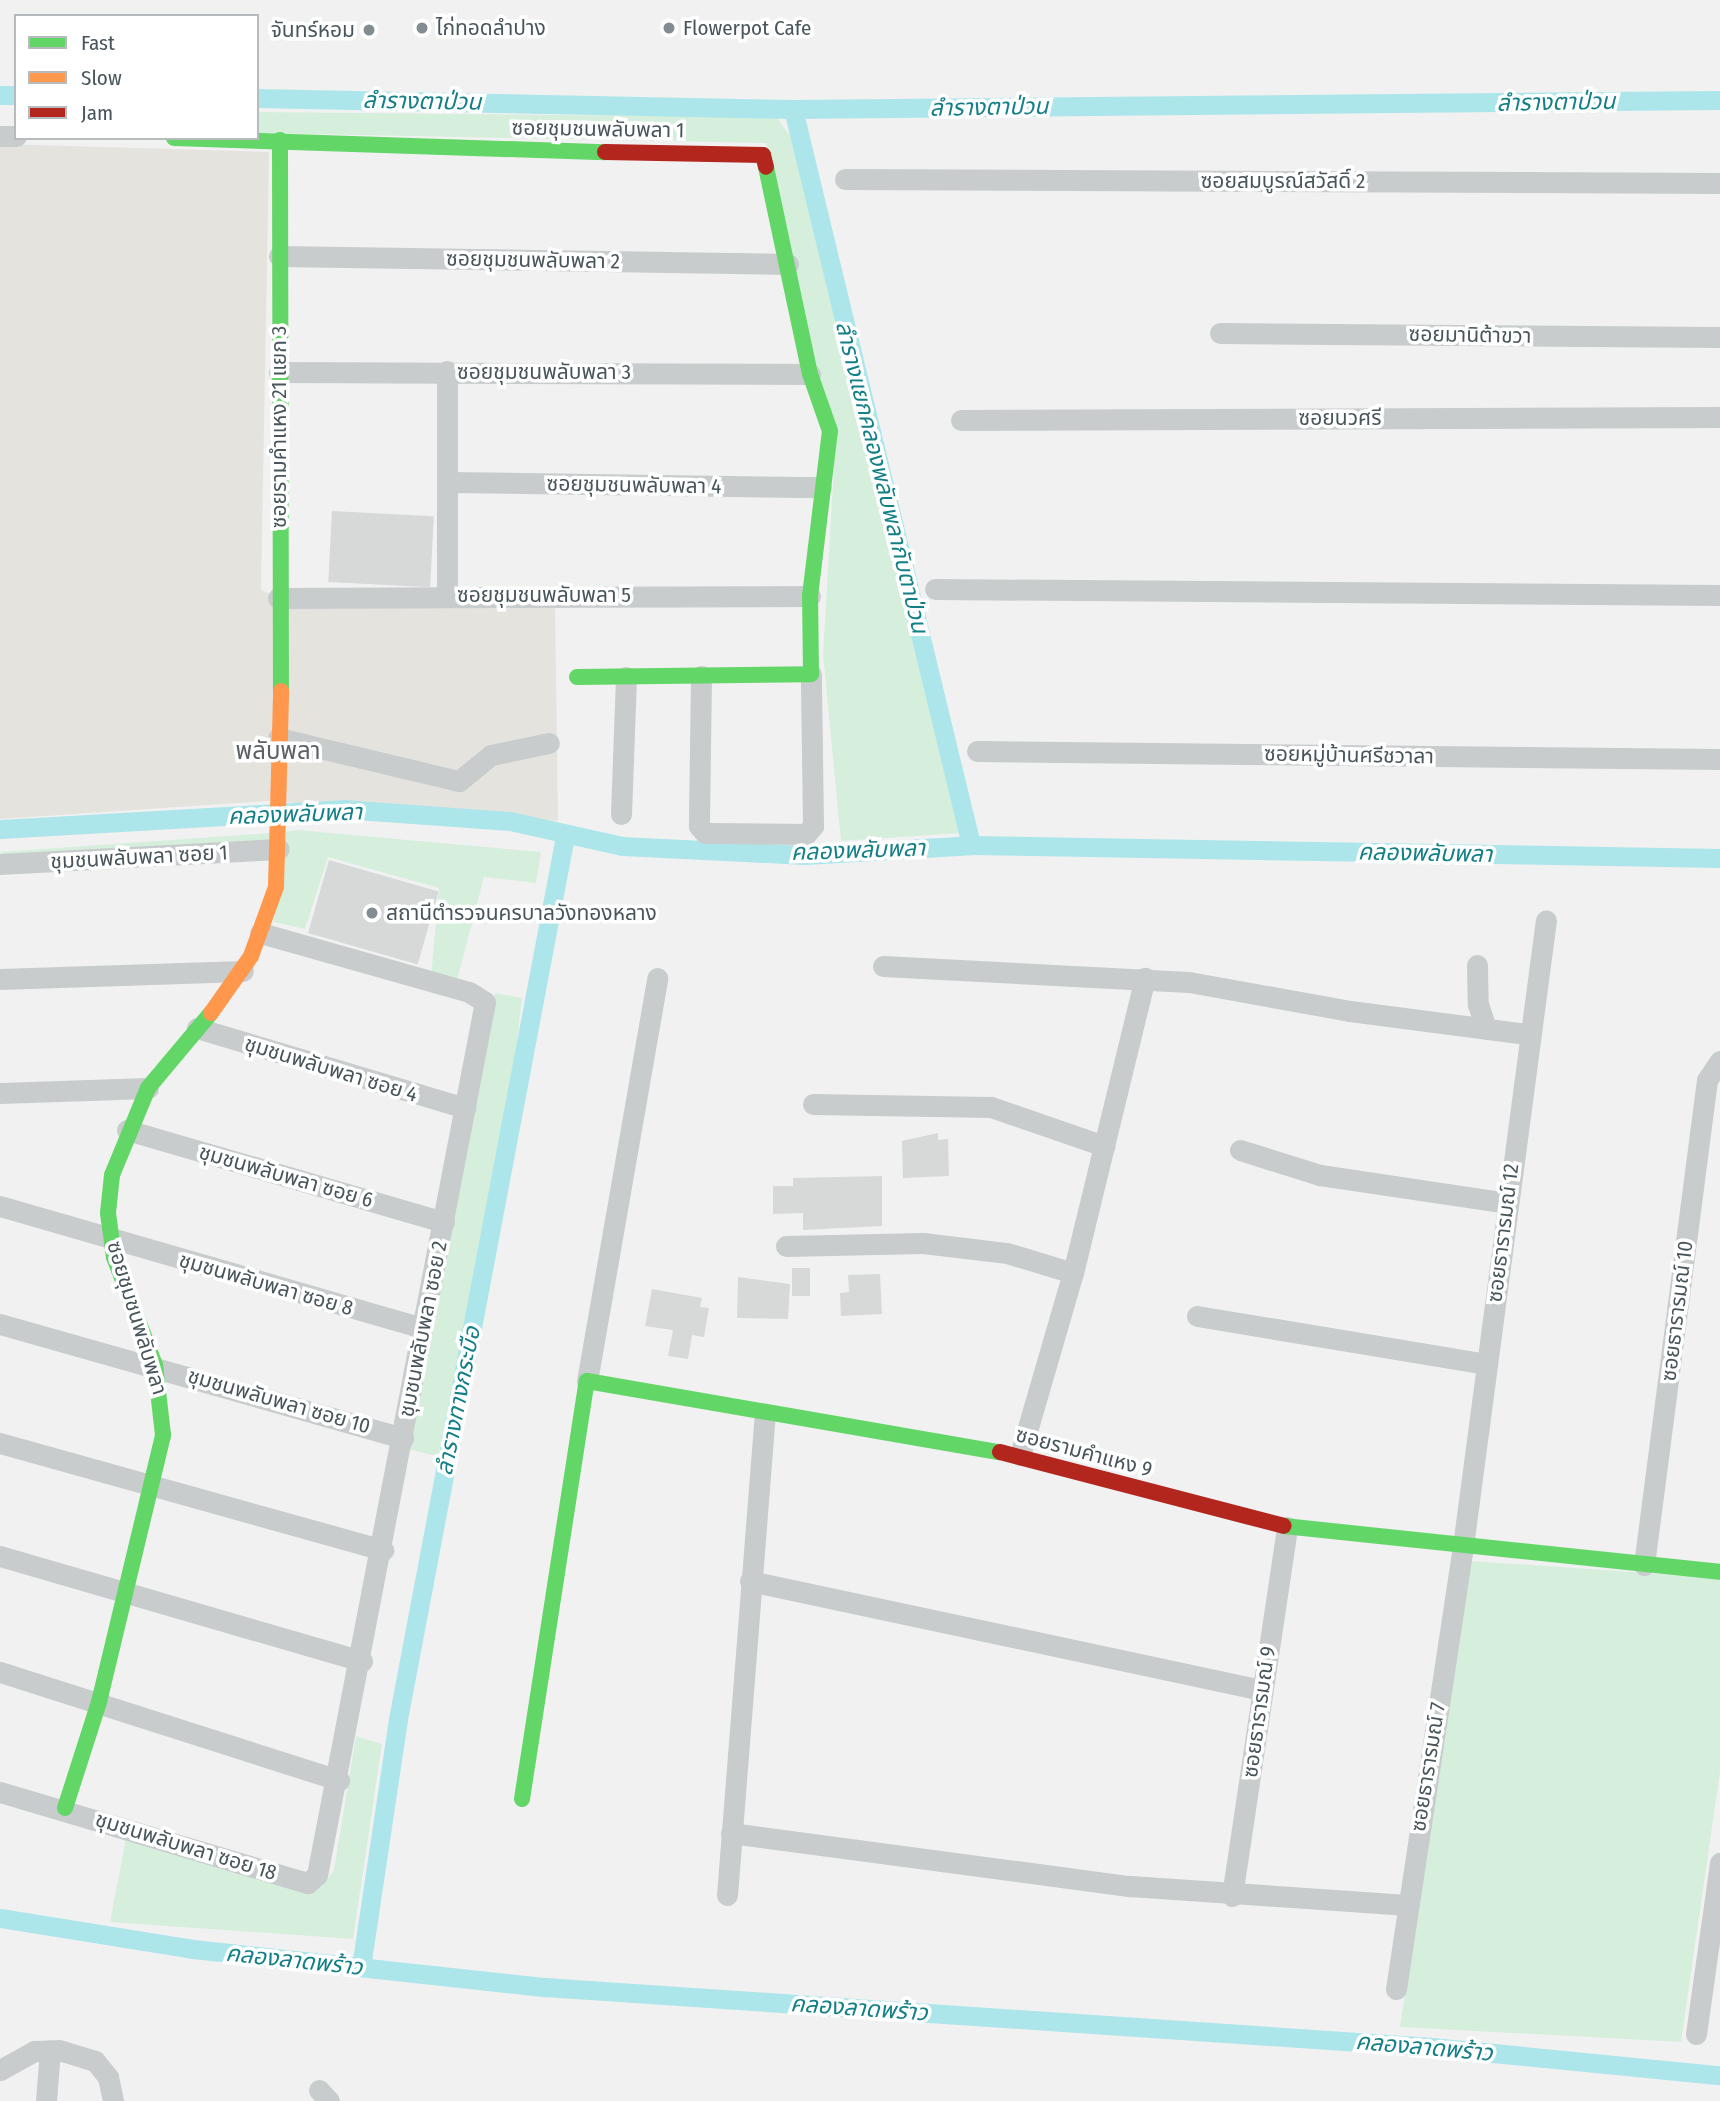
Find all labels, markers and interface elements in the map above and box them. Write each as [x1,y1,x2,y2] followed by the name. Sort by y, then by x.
[14,14,259,140] legend
[436,15,546,41] place label: ไก่ทอดลำปาง
[683,15,811,41] place label: Flowerpot Cafe
[271,17,355,43] place label: จันทร์หอม
[414,20,430,36] marker: ไก่ทอดลำปาง
[661,20,677,36] marker: Flowerpot Cafe
[361,22,377,38] marker: จันทร์หอม
[81,30,115,56] text: Fast
[81,65,122,91] text: Slow
[362,86,482,116] water label: ลำรางตาป่วน
[1496,87,1616,117] water label: ลำรางตาป่วน
[929,92,1049,122] water label: ลำรางตาป่วน
[81,100,113,126] text: Jam
[512,115,684,143] street label: ซอยชุมชนพลับพลา 1
[1201,168,1365,194] street label: ซอยสมบูรณ์สวัสดิ์ 2
[446,246,620,274] street label: ซอยชุมชนพลับพลา 2
[830,318,934,636] water label: ลำรางแยกคลองพลับพลากับตาป่วน
[1408,321,1532,349] street label: ซอยมานิต้าขวา
[266,326,292,528] street label: ซอยรามคำแหง 21 แยก 3
[457,359,631,385] street label: ซอยชุมชนพลับพลา 3
[1299,405,1381,431] street label: ซอยนวศรี
[547,471,721,499] street label: ซอยชุมชนพลับพลา 4
[457,582,631,608] street label: ซอยชุมชนพลับพลา 5
[235,738,321,766] district label: พลับพลา
[1264,741,1434,769] street label: ซอยหมู่บ้านศรีชวาลา
[227,798,363,830] water label: คลองพลับพลา
[790,834,926,866] water label: คลองพลับพลา
[1358,838,1492,868] water label: คลองพลับพลา
[50,840,228,874] street label: ชุมชนพลับพลา ซอย 1
[386,900,657,926] place label: สถานีตำรวจนครบาลวังทองหลาง
[364,905,380,921] marker: สถานีตำรวจนครบาลวังทองหลาง
[241,1031,421,1107] street label: ชุมชนพลับพลา ซอย 4
[196,1139,376,1213] street label: ชุมชนพลับพลา ซอย 6
[1482,1162,1524,1304] street label: ซอยธารารมณ์ 12
[102,1238,172,1398] street label: ซอยชุมชนพลับพลา
[394,1239,452,1419] street label: ชุมชนพลับพลา ซอย 2
[1656,1239,1698,1383] street label: ซอยธารารมณ์ 10
[176,1247,356,1321] street label: ชุมชนพลับพลา ซอย 8
[430,1324,486,1478] water label: ลำรางทางกระบือ
[185,1363,373,1439] street label: ชุมชนพลับพลา ซอย 10
[1013,1422,1155,1482] street label: ซอยรามคำแหง 9
[1237,1645,1281,1779] street label: ซอยธารารมณ์ 9
[1405,1701,1451,1833] street label: ซอยธารารมณ์ 7
[92,1806,280,1886] street label: ชุมชนพลับพลา ซอย 18
[224,1939,364,1981] water label: คลองลาดพร้าว
[790,1989,928,2027] water label: คลองลาดพร้าว
[1354,2027,1494,2067] water label: คลองลาดพร้าว

